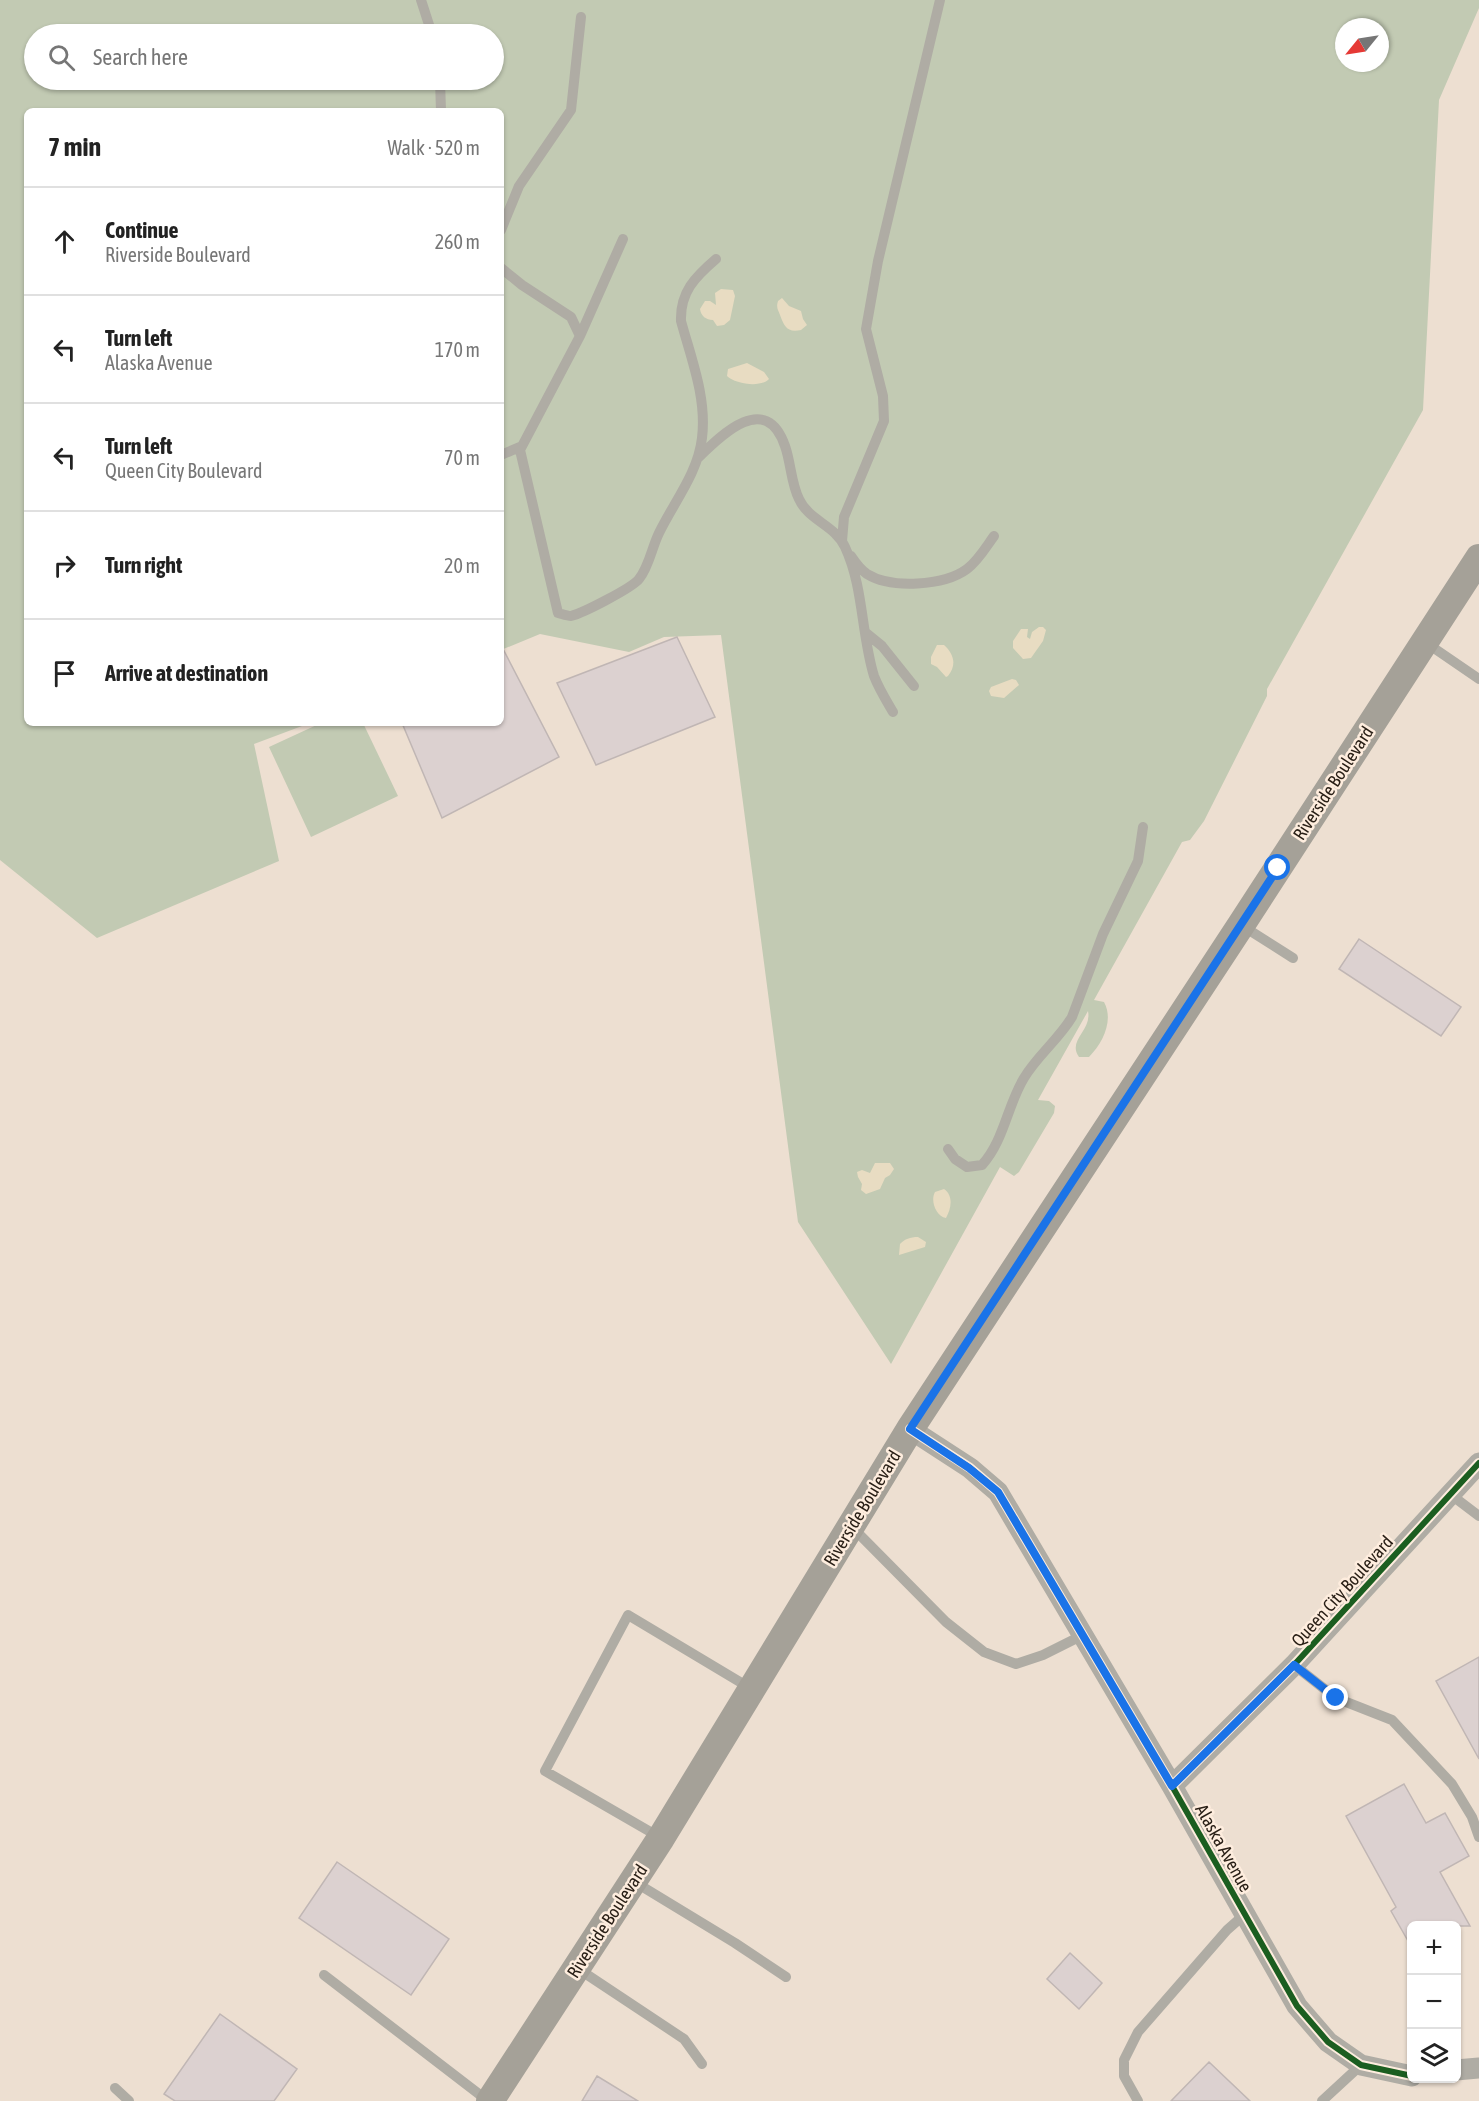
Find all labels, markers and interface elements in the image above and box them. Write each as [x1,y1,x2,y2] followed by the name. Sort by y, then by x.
[1335,18,1389,72] north arrow
[24,24,504,90] search box
[45,41,78,74] icon: search
[93,44,188,70] text: Search here
[48,132,101,162] text: 7 min
[388,136,480,159] text: Walk · 520 m
[105,217,179,243] text: Continue
[48,225,81,258] icon: ahead
[435,230,480,253] text: 260 m
[105,243,251,266] text: Riverside Boulevard
[105,325,172,351] text: Turn left
[48,333,81,366] icon: left
[435,338,480,361] text: 170 m
[105,351,213,374] text: Alaska Avenue
[105,433,172,459] text: Turn left
[48,441,81,474] icon: left
[444,446,480,469] text: 70 m
[105,459,262,482] text: Queen City Boulevard
[48,549,81,582] icon: right
[105,552,182,578] text: Turn right
[444,554,480,577] text: 20 m
[48,657,81,690] icon: arrive
[105,660,268,686] text: Arrive at destination
[1288,722,1378,844] street label: Riverside Boulevard
[1264,854,1290,880] route start
[819,1446,905,1570] street label: Riverside Boulevard
[1287,1531,1397,1651] street label: Queen City Boulevard
[1322,1684,1348,1710] route end
[1191,1801,1257,1895] street label: Alaska Avenue
[562,1860,652,1982] street label: Riverside Boulevard
[1407,1921,1461,2083] map controls
[1407,1921,1461,1975] button: +
[1407,1975,1461,2029] button: −
[1407,2029,1461,2083] button: layers

